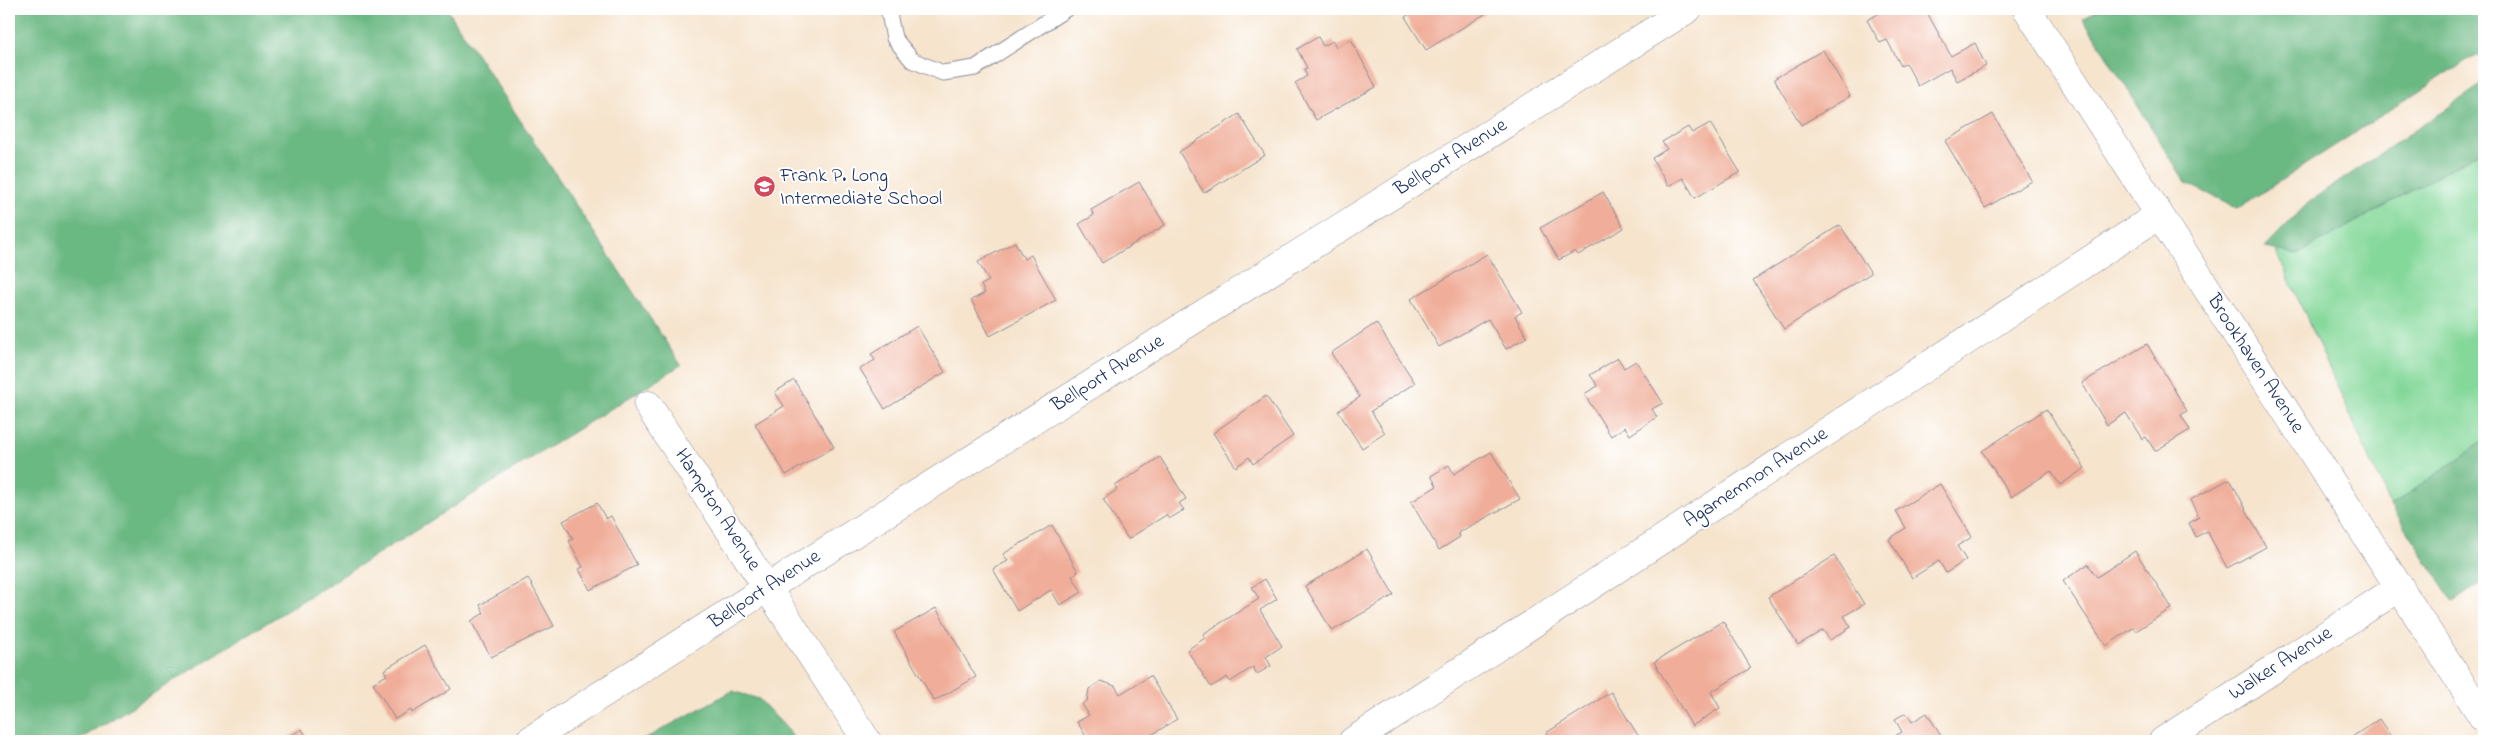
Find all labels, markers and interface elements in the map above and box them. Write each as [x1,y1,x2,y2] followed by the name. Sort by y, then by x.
[1388,112,1513,205] street label: Bellport Avenue
[779,162,942,214] place label: Frank P. Long Intermediate School
[752,175,776,199] school or university icon: Frank P. Long Intermediate School
[2198,288,2311,439] street label: Brookhaven Avenue
[1045,328,1170,421] street label: Bellport Avenue
[1678,420,1835,536] street label: Agamemnon Avenue
[667,443,767,577] street label: Hampton Avenue
[703,543,827,638] street label: Bellport Avenue
[2223,620,2339,708] street label: Walker Avenue

